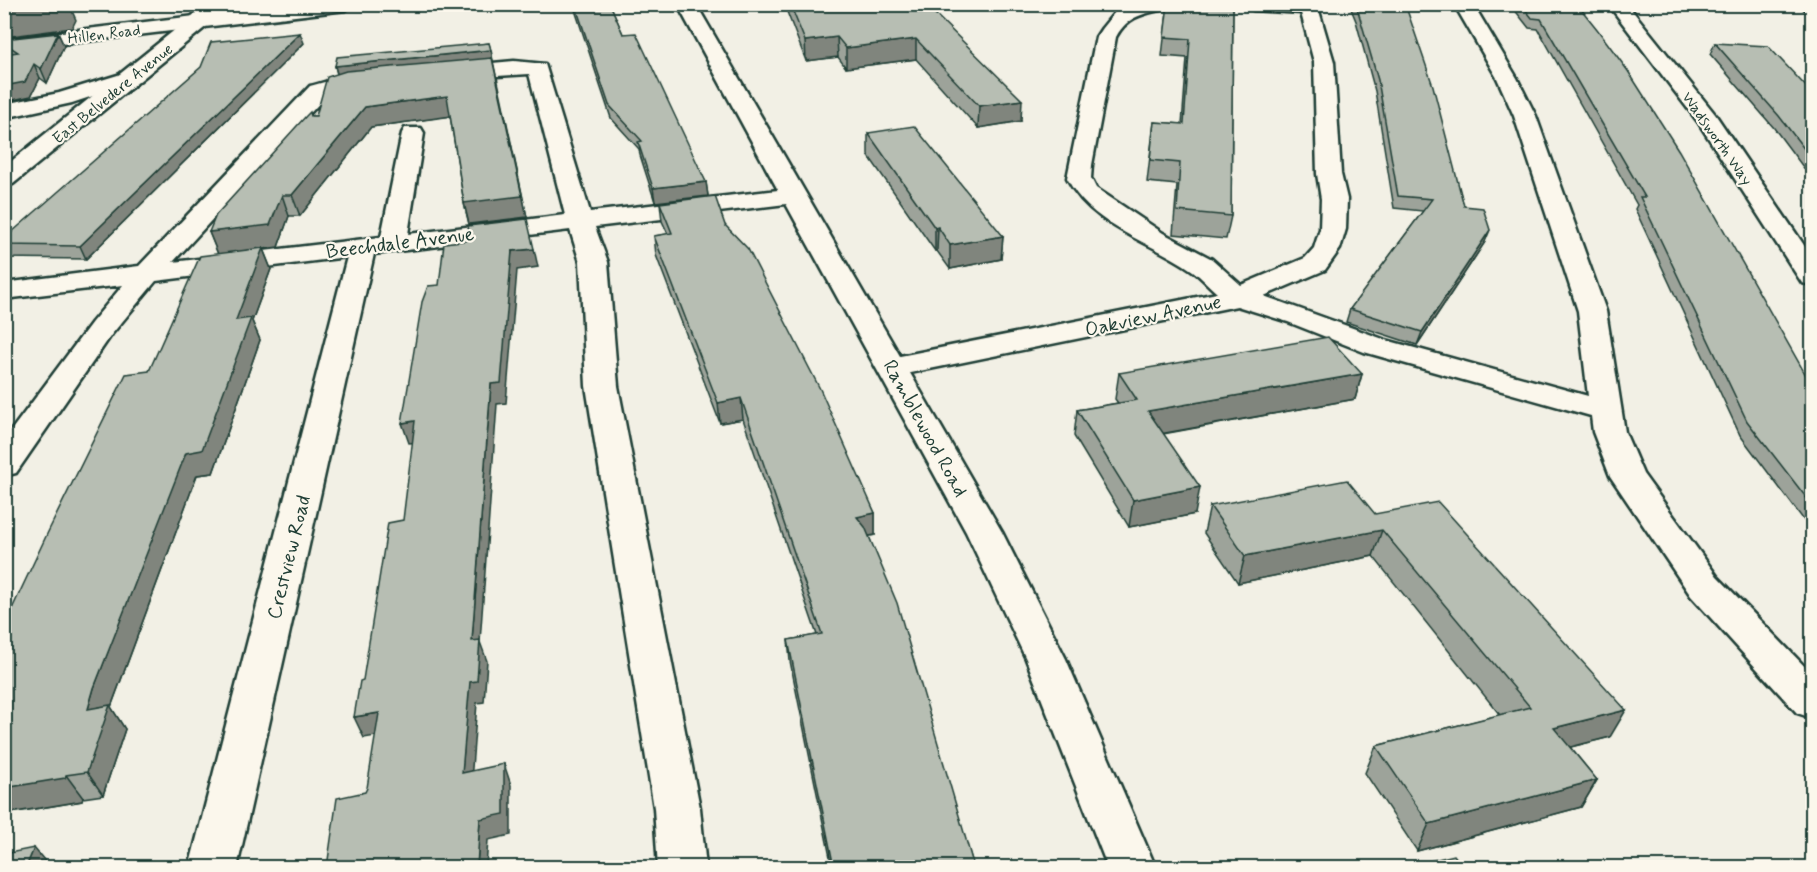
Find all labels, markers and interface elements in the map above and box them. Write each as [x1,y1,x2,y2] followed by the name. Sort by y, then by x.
[67,20,142,49] street label: Hillen Road
[48,39,178,149] street label: East Belvedere Avenue
[1677,88,1757,190] street label: Wadsworth Way
[325,221,476,266] street label: Beechdale Avenue
[1083,289,1224,344] street label: Oakview Avenue
[876,355,974,502] street label: Ramblewood Road
[261,492,318,622] street label: Crestview Road

